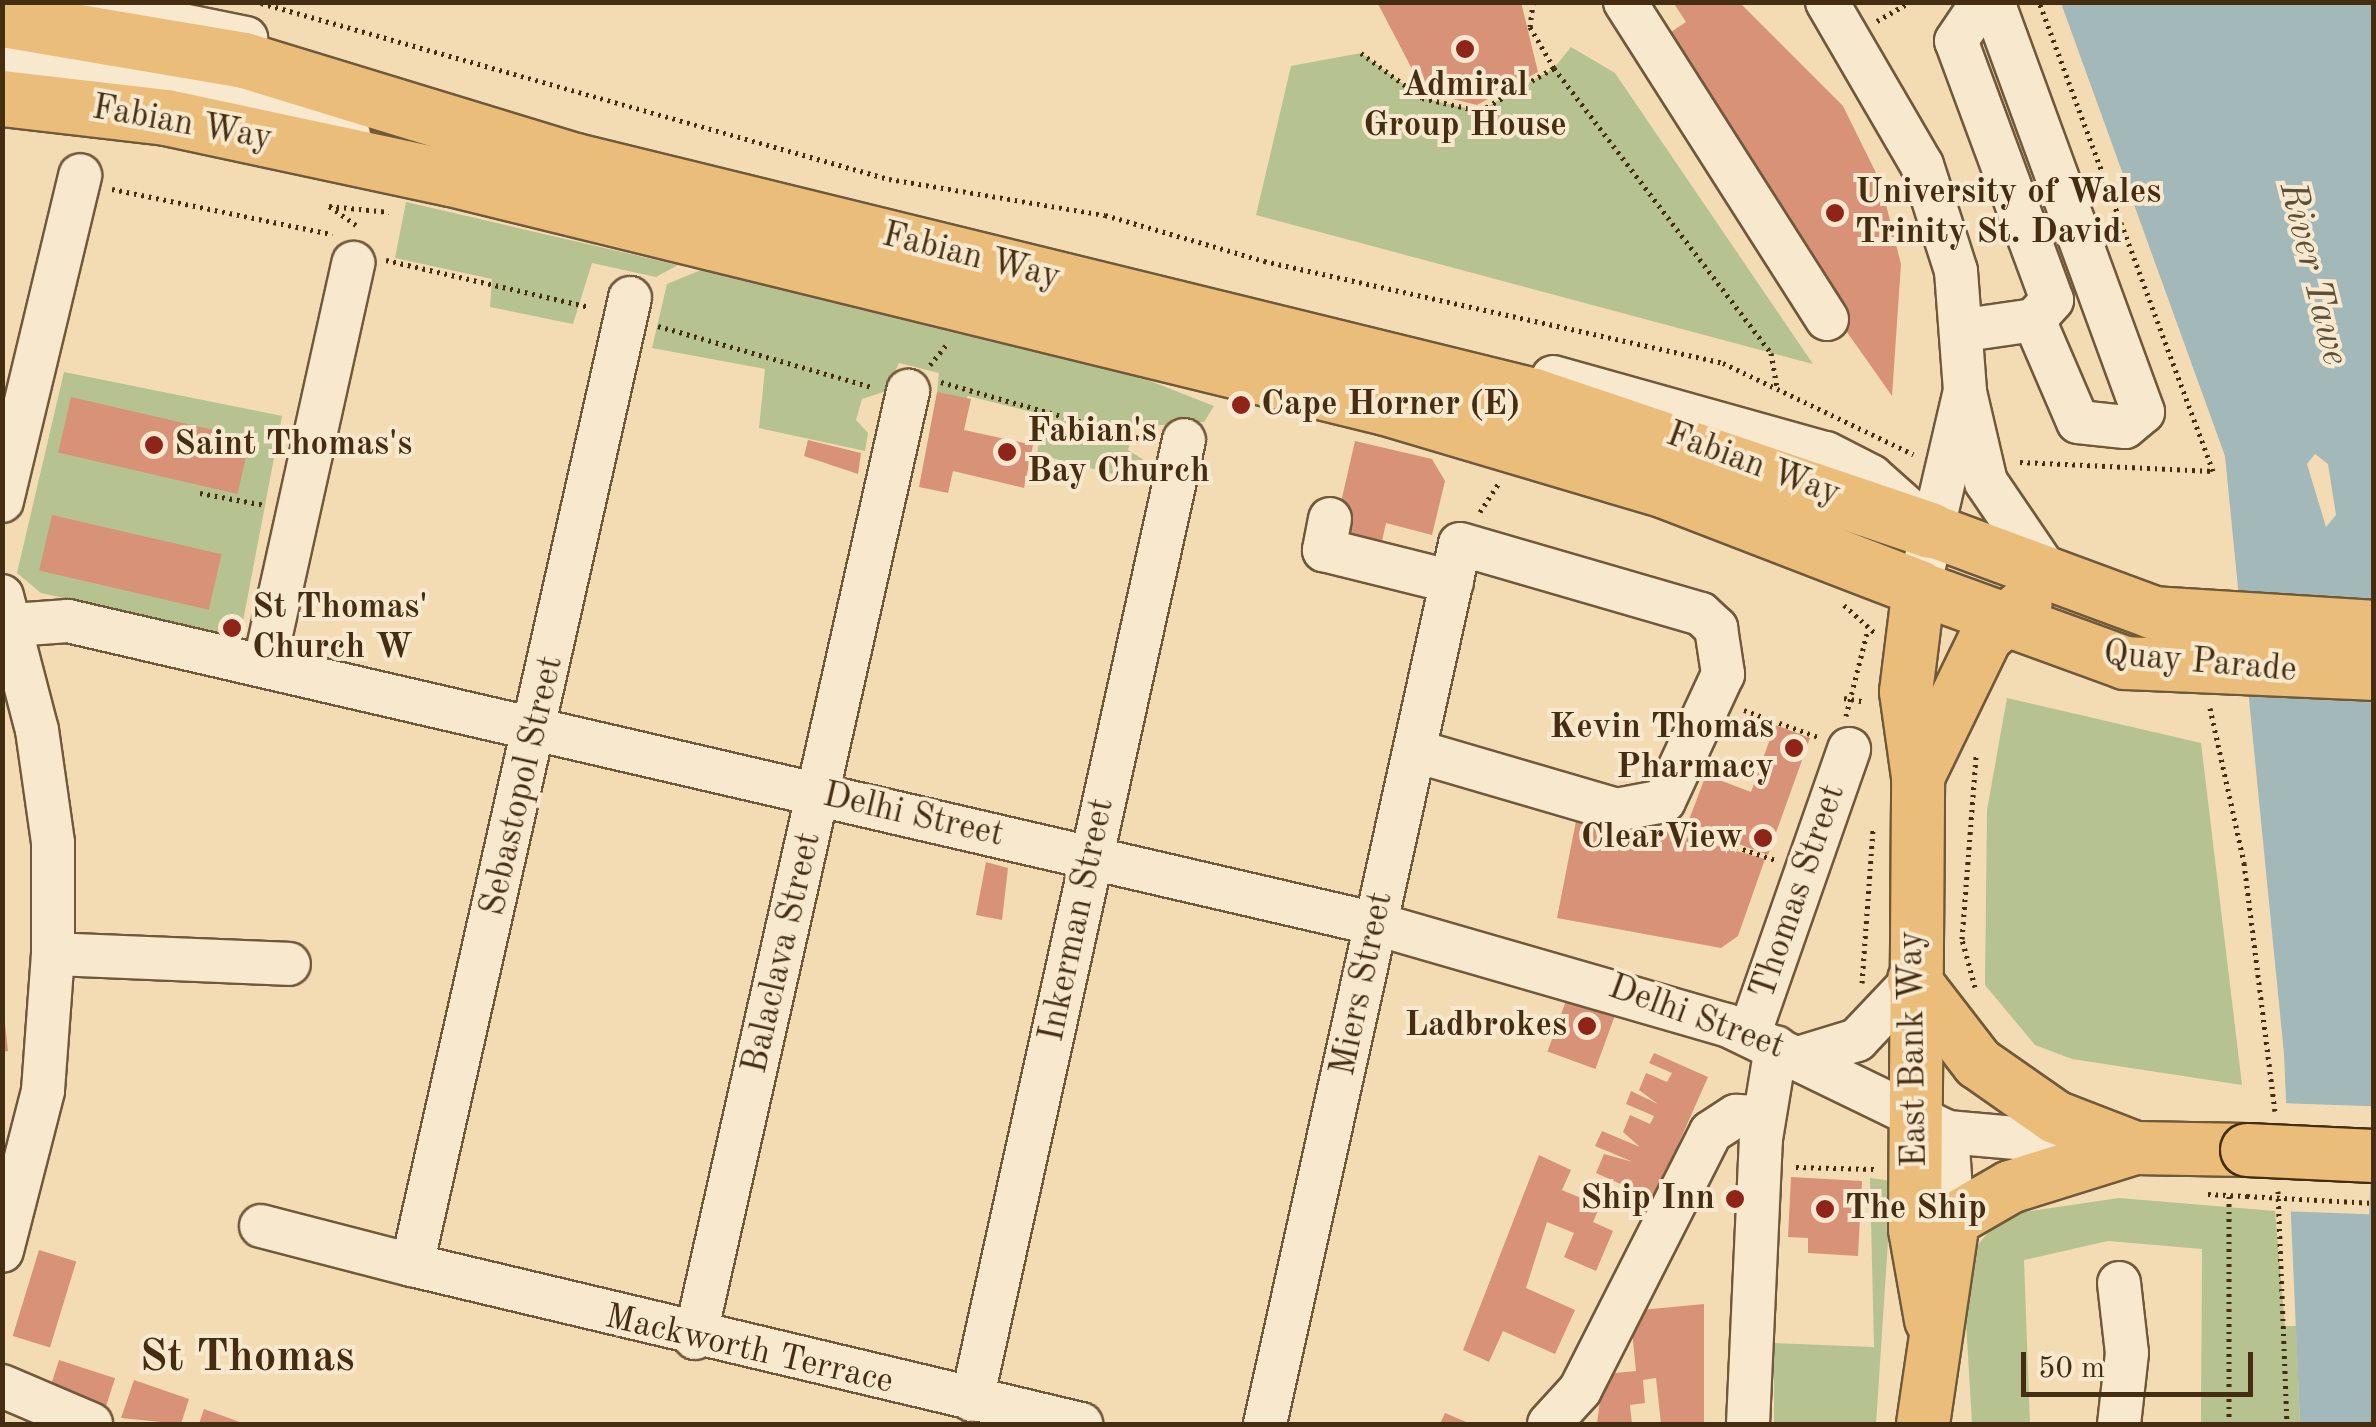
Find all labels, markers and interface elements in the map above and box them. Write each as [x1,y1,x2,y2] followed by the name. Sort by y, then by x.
[1454,38,1476,60] marker: Admiral Group House
[1363,65,1567,147] place label: Admiral Group House
[89,88,275,160] street label: Fabian Way
[1855,172,2161,254] place label: University of Wales Trinity St. David
[2267,178,2357,370] water label: River Tawe
[1824,202,1846,224] marker: University of Wales Trinity St. David
[878,215,1064,299] street label: Fabian Way
[1261,384,1520,426] place label: Cape Horner (E)
[1230,394,1252,416] marker: Cape Horner (E)
[1027,411,1210,493] place label: Fabian's Bay Church
[1660,414,1846,516] street label: Fabian Way
[174,424,412,466] place label: Saint Thomas's
[143,434,165,456] marker: Saint Thomas's
[996,441,1018,463] marker: Fabian's Bay Church
[252,587,428,669] place label: St Thomas' Church W
[221,617,243,639] marker: St Thomas' Church W
[2102,634,2298,692] street label: Quay Parade
[473,652,573,920] street label: Sebastopol Street
[1549,707,1774,789] place label: Kevin Thomas Pharmacy
[1783,737,1805,759] marker: Kevin Thomas Pharmacy
[819,775,1007,857] street label: Delhi Street
[1743,779,1855,1005] street label: Thomas Street
[1032,794,1124,1046] street label: Inkerman Street
[1581,817,1743,859] place label: ClearView
[1752,827,1774,849] marker: ClearView
[735,828,831,1078] street label: Balaclava Street
[1323,888,1403,1080] street label: Miers Street
[1891,930,1937,1168] street label: East Bank Way
[1602,967,1790,1069] street label: Delhi Street
[1404,1005,1567,1047] place label: Ladbrokes
[1576,1015,1598,1037] marker: Ladbrokes
[1580,1178,1715,1220] place label: Ship Inn
[1724,1188,1746,1210] marker: Ship Inn
[1845,1188,1987,1230] place label: The Ship
[1814,1198,1836,1220] marker: The Ship
[601,1296,897,1404] street label: Mackworth Terrace
[139,1332,355,1386] district label: St Thomas
[2026,1332,2258,1394] scale bar
[2038,1354,2105,1384] text: 50 m

